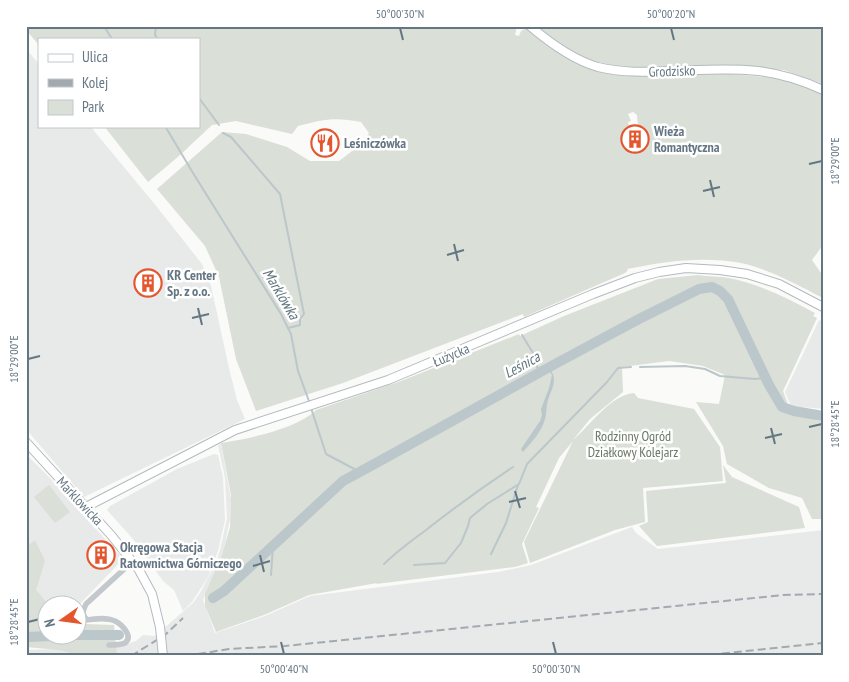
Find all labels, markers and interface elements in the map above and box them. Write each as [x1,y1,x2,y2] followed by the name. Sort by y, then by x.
[376,6,424,21] text: 50°00'30"N
[647,6,695,21] text: 50°00'20"N
[38,38,200,128] legend
[82,47,108,66] text: Ulica
[648,61,696,81] street label: Grodzisko
[82,73,108,92] text: Kolej
[82,97,104,116] text: Park
[653,122,720,156] place label: Wieża Romantyczna
[620,124,650,154] building icon: Wieża Romantyczna
[310,128,340,158] restaurant icon: Leśniczówka
[344,134,406,152] place label: Leśniczówka
[827,137,842,185] text: 18°29'00"E
[259,265,305,323] water label: Marklówka
[167,266,217,300] place label: KR Center Sp. z o.o.
[133,268,163,298] building icon: KR Center Sp. z o.o.
[6,335,21,383] text: 18°29'00"E
[430,339,472,371] street label: Łużycka
[501,347,544,382] water label: Leśnica
[827,400,842,448] text: 18°28'45"E
[588,427,678,461] park label: Rodzinny Ogród Działkowy Kolejarz
[53,473,107,529] street label: Marklowicka
[120,538,242,572] place label: Okręgowa Stacja Ratownictwa Górniczego
[86,540,116,570] building icon: Okręgowa Stacja Ratownictwa Górniczego
[38,594,88,644] north arrow
[6,598,21,646] text: 18°28'45"E
[40,617,59,629] text: N
[260,661,308,676] text: 50°00'40"N
[532,661,580,676] text: 50°00'30"N

